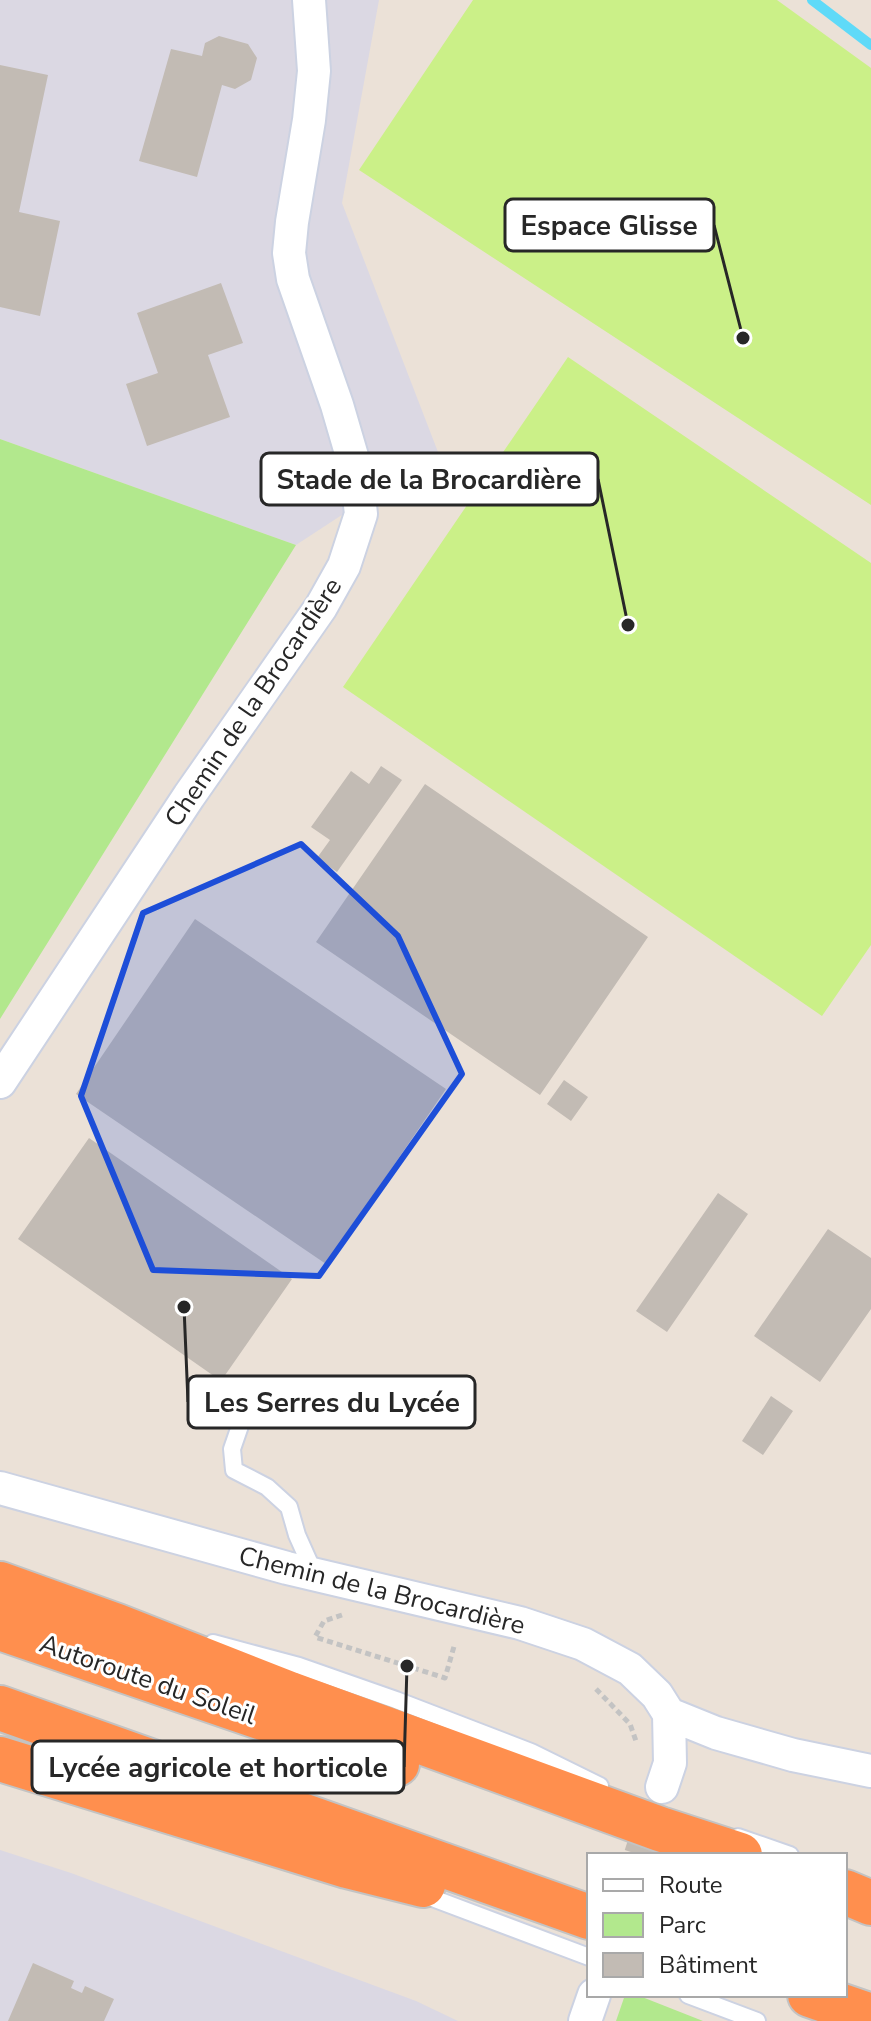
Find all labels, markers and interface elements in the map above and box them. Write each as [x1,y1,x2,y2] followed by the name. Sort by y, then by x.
[505,199,714,251] callout: Espace Glisse
[520,207,698,245] text: Espace Glisse
[261,453,598,505] callout: Stade de la Brocardière
[277,461,581,499] text: Stade de la Brocardière
[157,571,350,834] street label: Chemin de la Brocardière
[188,1376,475,1428] callout: Les Serres du Lycée
[204,1384,460,1422] text: Les Serres du Lycée
[235,1538,529,1643] street label: Chemin de la Brocardière
[35,1626,261,1733] street label: Autoroute du Soleil
[32,1741,404,1793] callout: Lycée agricole et horticole
[48,1749,388,1787] text: Lycée agricole et horticole
[587,1853,847,1997] legend
[659,1869,723,1901] text: Route
[659,1909,706,1941] text: Parc
[659,1949,758,1981] text: Bâtiment

